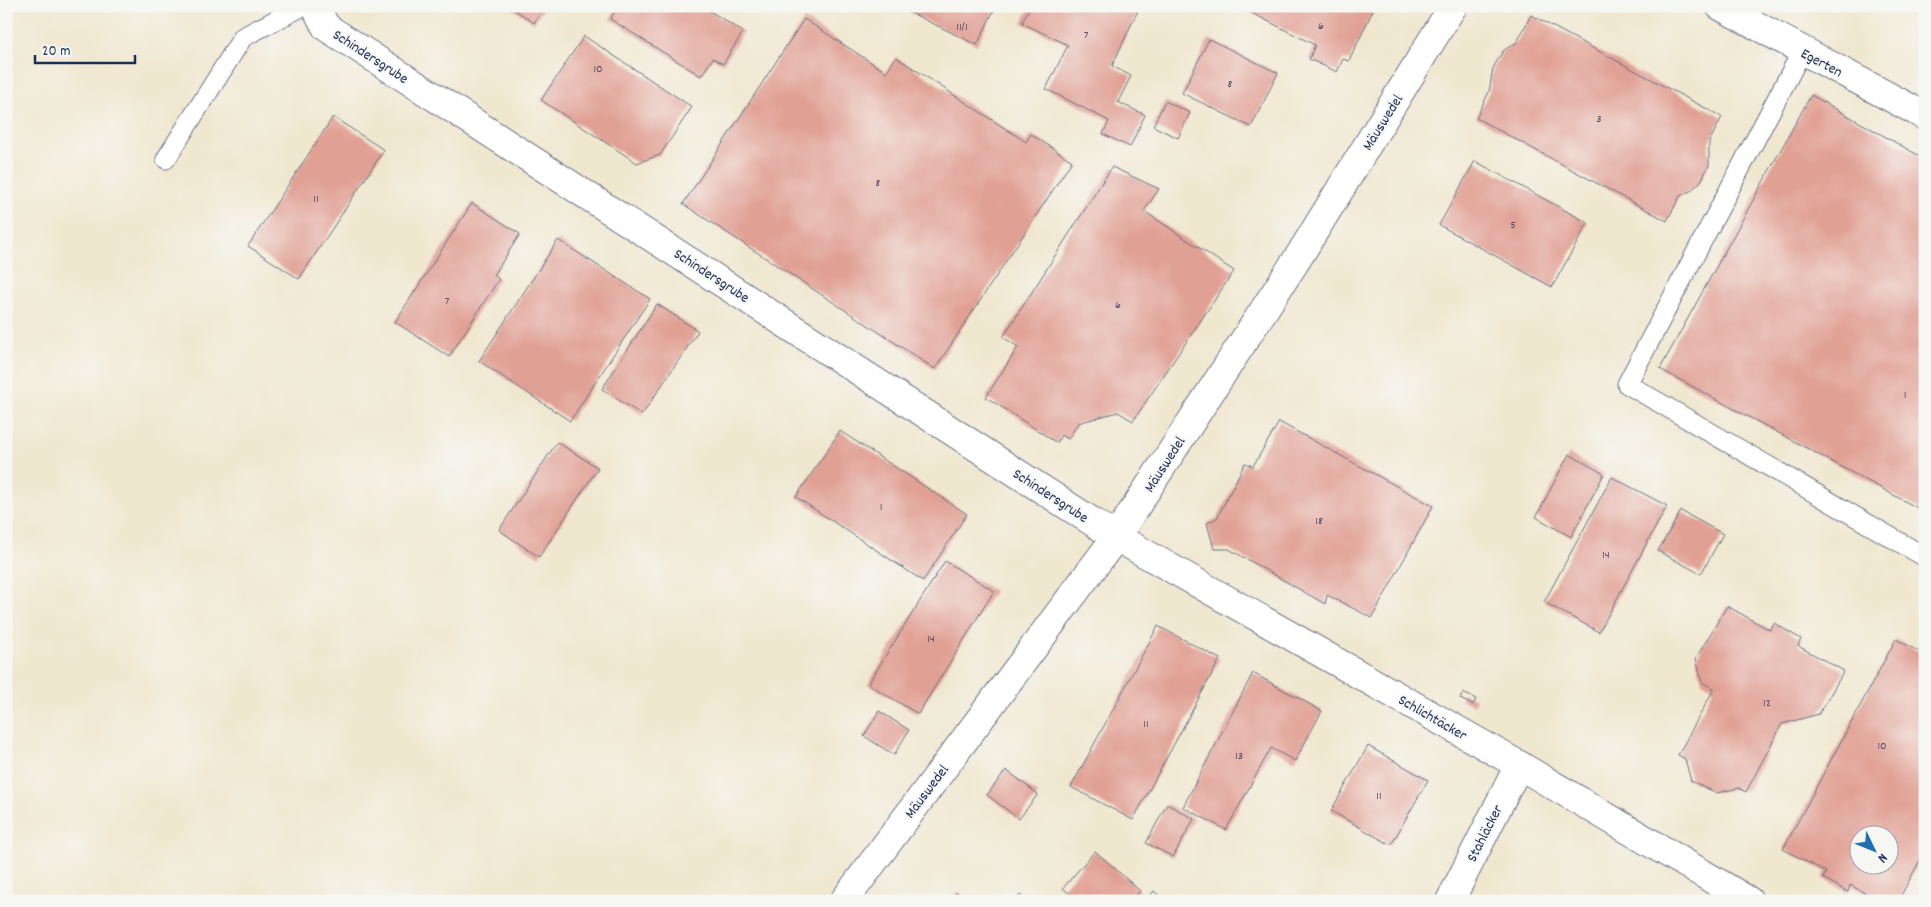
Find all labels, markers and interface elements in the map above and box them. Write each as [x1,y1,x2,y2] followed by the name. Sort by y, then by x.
[1318,18,1324,35] house number: 6
[956,19,968,36] house number: 11/1
[328,25,412,91] street label: Schindersgrube
[1084,27,1089,44] house number: 7
[35,32,135,64] scale bar
[42,41,70,63] text: 20 m
[1796,44,1846,84] street label: Egerten
[593,61,603,78] house number: 10
[1228,76,1233,93] house number: 8
[1358,90,1410,155] street label: Mäuswedel
[1596,111,1602,128] house number: 3
[876,175,881,192] house number: 8
[313,191,319,208] house number: 11
[1510,217,1516,234] house number: 5
[669,244,753,310] street label: Schindersgrube
[445,293,450,310] house number: 7
[1115,297,1121,314] house number: 6
[1904,387,1906,404] house number: 1
[1139,433,1192,497] street label: Mäuswedel
[1008,464,1092,530] street label: Schindersgrube
[880,499,882,516] house number: 1
[1315,513,1323,530] house number: 18
[1602,547,1610,564] house number: 14
[927,631,935,648] house number: 14
[1394,690,1471,747] street label: Schlichtäcker
[1763,695,1771,712] house number: 12
[1143,716,1149,733] house number: 11
[1877,738,1887,755] house number: 10
[1235,748,1243,765] house number: 13
[900,760,955,824] street label: Mäuswedel
[1376,788,1382,805] house number: 11
[1462,801,1510,866] street label: Stahläcker
[1848,824,1898,874] north arrow
[1872,848,1892,867] text: N

